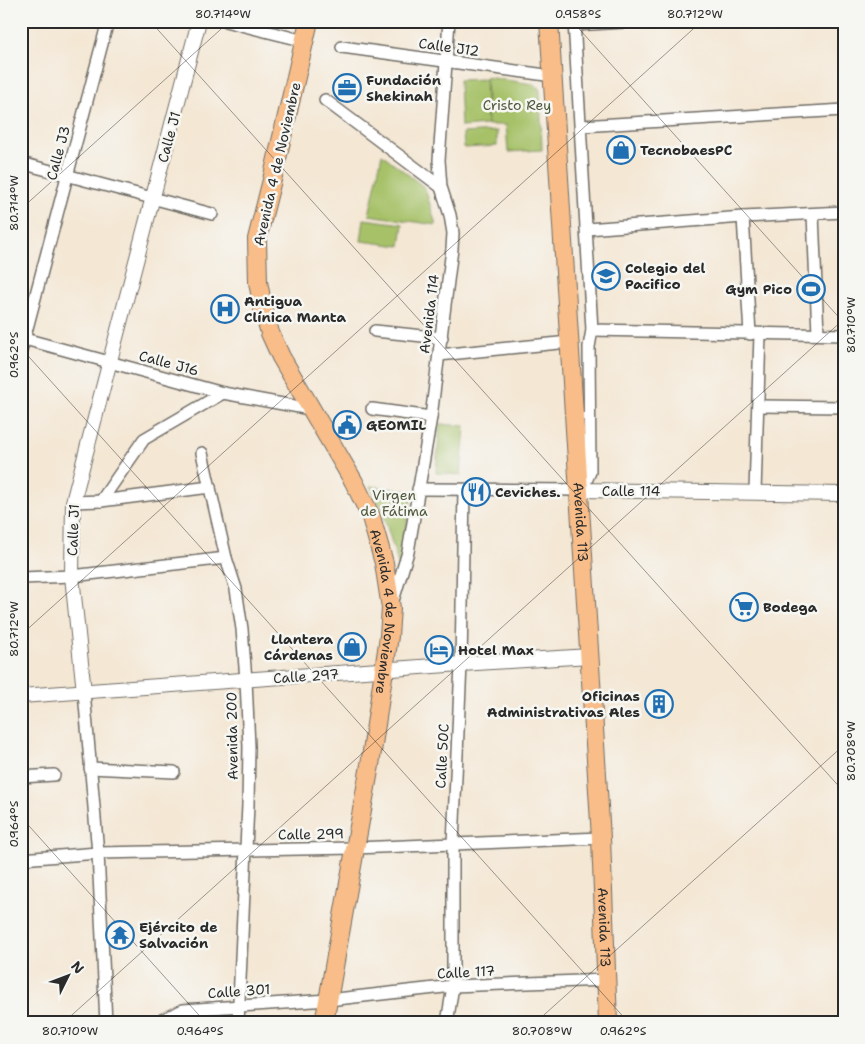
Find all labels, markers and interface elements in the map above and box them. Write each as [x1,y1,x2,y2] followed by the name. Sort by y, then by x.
[195,6,251,22] text: 80.714°W
[555,6,601,22] text: 0.958°S
[667,6,723,22] text: 80.712°W
[418,34,480,60] street label: Calle J12
[366,71,441,105] place label: Fundación Shekinah
[332,73,362,103] office icon: Fundación Shekinah
[249,80,305,248] street label: Avenida 4 de Noviembre
[483,96,551,114] park label: Cristo Rey
[154,110,184,164] street label: Calle J1
[42,124,74,182] street label: Calle J3
[606,135,636,165] shop icon: TecnobaesPC
[640,141,732,159] place label: TecnobaesPC
[6,175,22,231] text: 80.714°W
[625,259,705,293] place label: Colegio del Pacifico
[591,261,621,291] school or university icon: Colegio del Pacifico
[415,273,443,355] street label: Avenida 114
[796,274,826,304] sports icon: Gym Pico
[725,280,792,298] place label: Gym Pico
[244,292,346,326] place label: Antigua Clínica Manta
[210,294,240,324] hospital icon: Antigua Clínica Manta
[843,297,859,353] text: 80.710°W
[6,331,22,378] text: 0.962°S
[137,346,201,380] street label: Calle J16
[332,410,362,440] public building icon: GEOMIL
[366,416,427,434] place label: GEOMIL
[461,477,491,507] restaurant icon: Ceviches.
[569,481,592,562] street label: Avenida 113
[602,482,660,500] street label: Calle 114
[495,483,561,501] place label: Ceviches.
[360,486,428,520] park label: Virgen de Fátima
[63,504,83,556] street label: Calle J1
[366,527,400,695] street label: Avenida 4 de Noviembre
[729,592,759,622] supermarket icon: Bodega
[763,598,818,616] place label: Bodega
[6,601,22,657] text: 80.712°W
[264,630,333,664] place label: Llantera Cárdenas
[337,632,367,662] shop icon: Llantera Cárdenas
[424,635,454,665] hotel icon: Hotel Max
[458,641,534,659] place label: Hotel Max
[273,665,339,687] street label: Calle 297
[487,687,640,721] place label: Oficinas Administrativas Ales
[644,689,674,719] building icon: Oficinas Administrativas Ales
[222,692,242,780] street label: Avenida 200
[843,721,859,781] text: 80.708°W
[431,723,453,789] street label: Calle 50C
[6,800,22,848] text: 0.964°S
[278,824,344,844] street label: Calle 299
[594,887,615,968] street label: Avenida 113
[139,918,218,952] place label: Ejército de Salvación
[105,920,135,950] temple icon: Ejército de Salvación
[42,952,92,1002] north arrow
[67,957,88,977] text: N
[436,961,496,983] street label: Calle 117
[207,980,271,1002] street label: Calle 301
[42,1023,98,1039] text: 80.710°W
[176,1023,224,1039] text: 0.964°S
[512,1023,572,1039] text: 80.708°W
[600,1023,647,1039] text: 0.962°S

